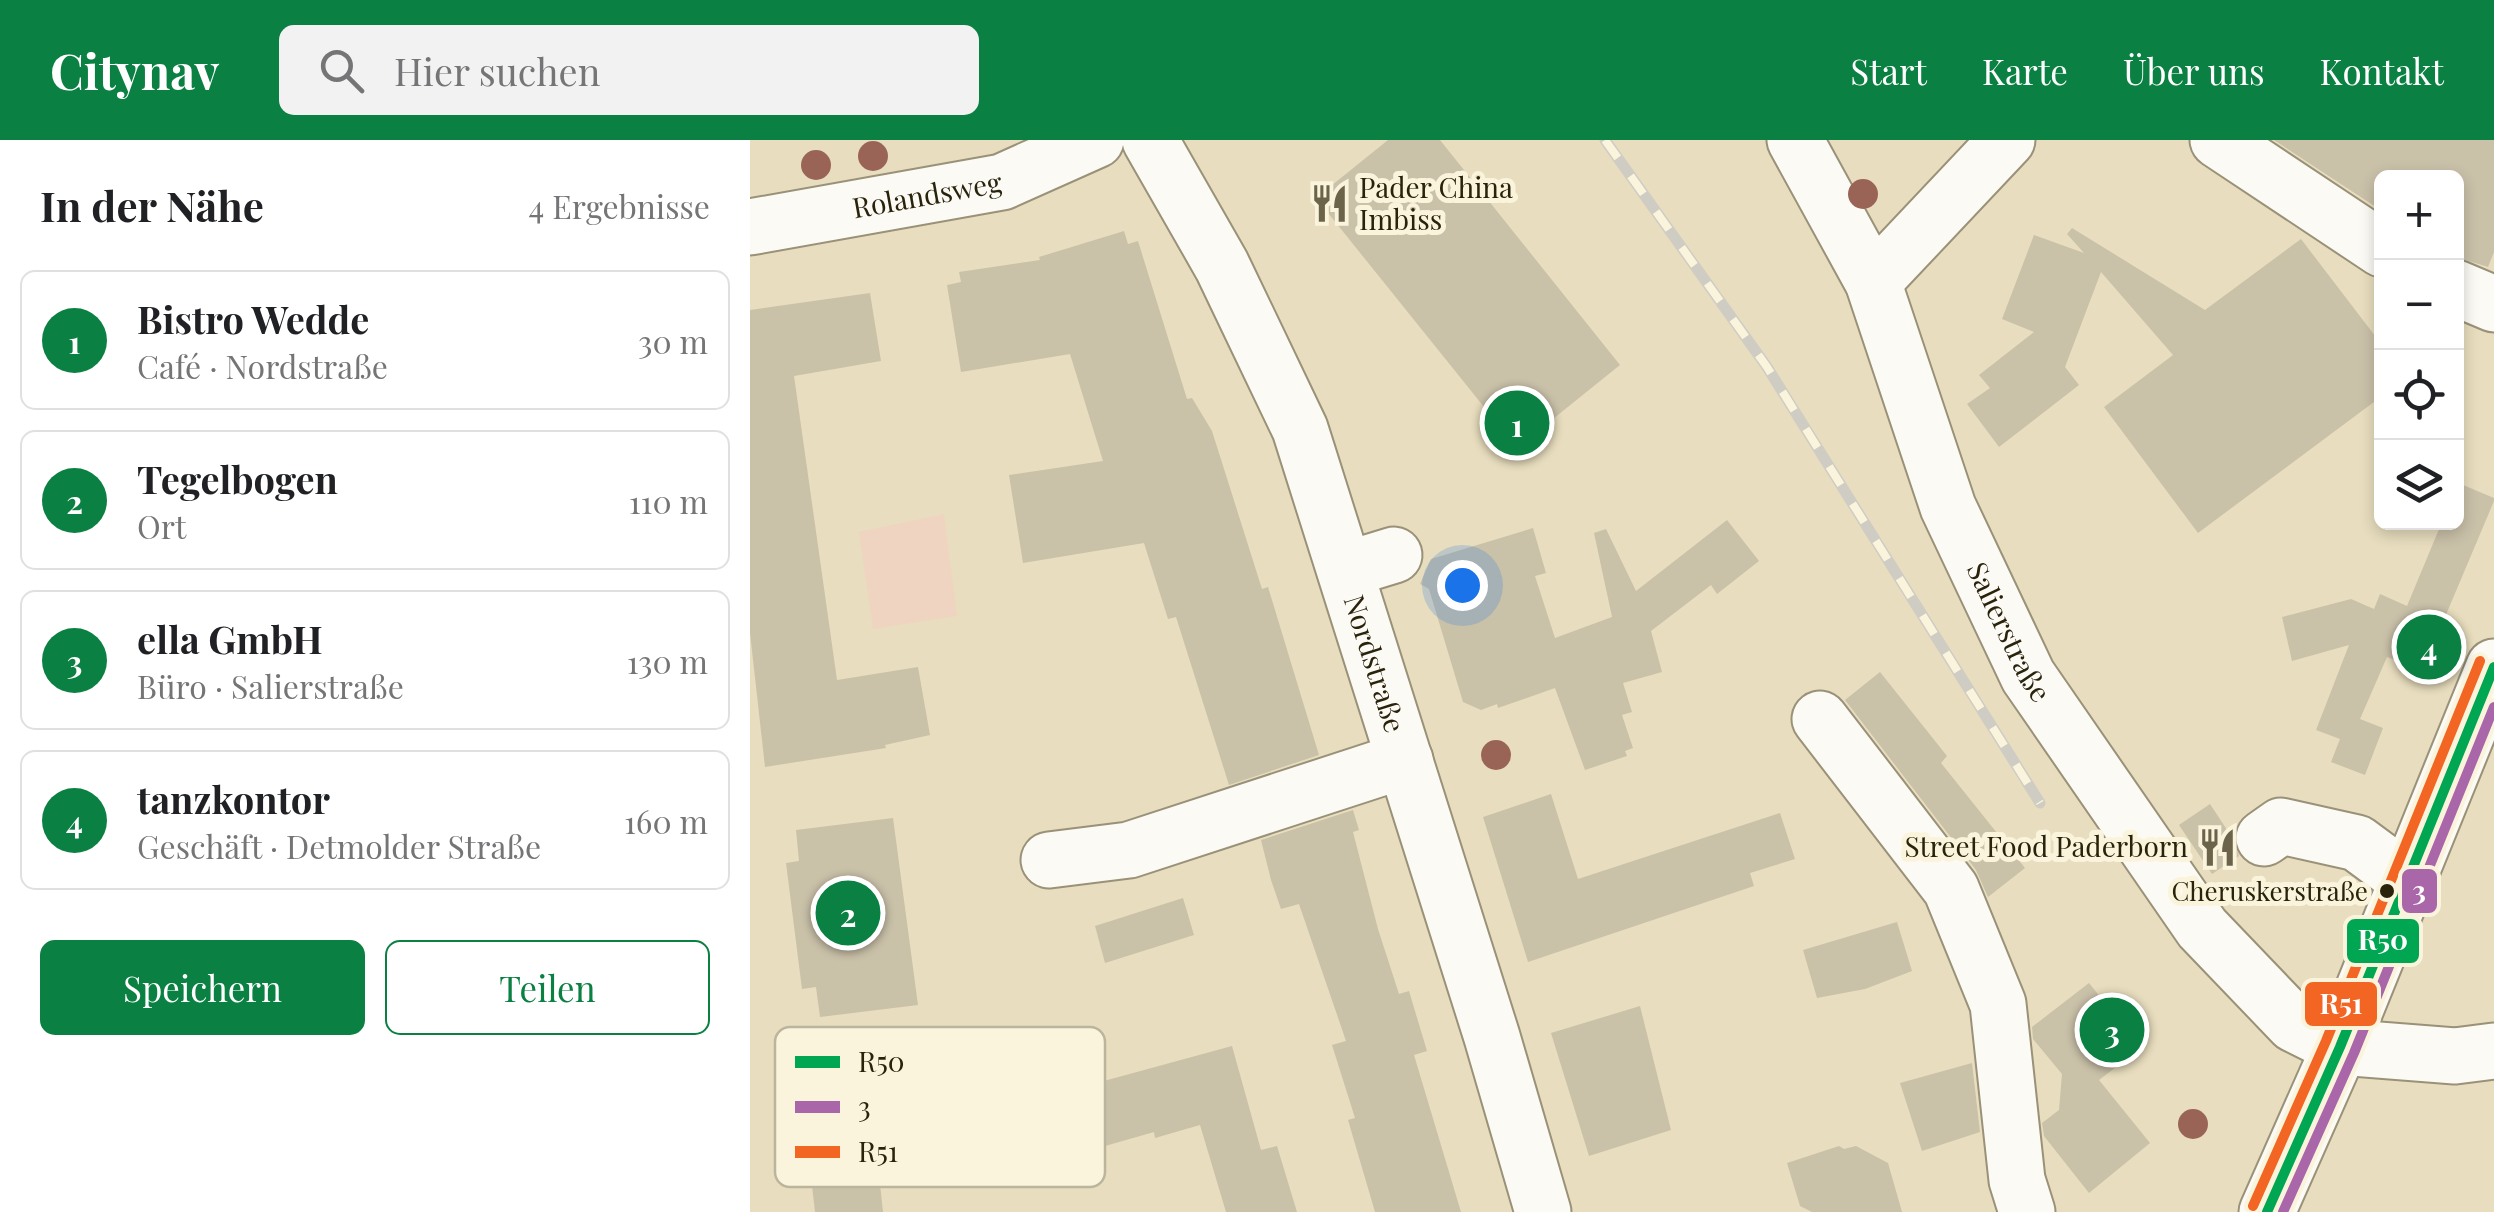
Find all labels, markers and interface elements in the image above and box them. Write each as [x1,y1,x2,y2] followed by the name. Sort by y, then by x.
[279,25,979,115] search box
[50,38,219,102] text: Citynav
[314,43,369,98] icon: search
[394,45,601,96] text: Hier suchen
[1850,47,1927,94] text: Start
[1982,47,2068,94] text: Karte
[2123,47,2265,94] text: Über uns
[2320,47,2444,94] text: Kontakt
[849,162,1005,225] street label: Rolandsweg
[1359,168,1513,237] place label: Pader China Imbiss
[2374,170,2464,530] map controls
[2374,170,2464,260] button: +
[40,177,264,233] text: In der Nähe
[1308,183,1350,225] restaurant icon: Pader China Imbiss
[528,184,710,227] text: 4 Ergebnisse
[2374,260,2464,350] button: −
[137,293,369,344] text: Bistro Wedde
[68,319,81,362] text: 1
[638,319,708,362] text: 30 m
[137,344,388,387] text: Café · Nordstraße
[2374,350,2464,440] button: locate
[1484,386,1550,460] pin: 1
[2374,440,2464,530] button: layers
[137,453,338,504] text: Tegelbogen
[66,479,83,522] text: 2
[629,479,708,522] text: 110 m
[137,504,186,547] text: Ort
[1960,556,2060,708] street label: Salierstraße
[1437,560,1488,611] your location
[1337,590,1415,737] street label: Nordstraße
[2396,610,2462,684] pin: 4
[137,613,323,664] text: ella GmbH
[67,639,82,682] text: 3
[627,639,708,682] text: 130 m
[137,664,404,707] text: Büro · Salierstraße
[137,773,330,824] text: tanzkontor
[66,799,83,842] text: 4
[624,799,708,842] text: 160 m
[137,824,541,867] text: Geschäft · Detmolder Straße
[2197,826,2239,868] restaurant icon: Street Food Paderborn
[1904,827,2188,864] place label: Street Food Paderborn
[2400,867,2439,915] line badge: 3
[2412,871,2426,908] text: 3
[2171,873,2368,908] place label: Cheruskerstraße
[816,876,880,950] pin: 2
[2377,881,2397,901] marker: Cheruskerstraße
[2345,917,2421,965] line badge: R50
[2358,920,2408,957] text: R50
[40,940,365,1035] button: Speichern
[385,940,710,1035] button: Teilen
[2303,980,2379,1028] line badge: R51
[2320,984,2362,1021] text: R51
[2080,992,2144,1068] pin: 3
[775,1027,1105,1187] legend
[858,1042,905,1079] text: R50
[858,1087,871,1124] text: 3
[858,1132,898,1169] text: R51

